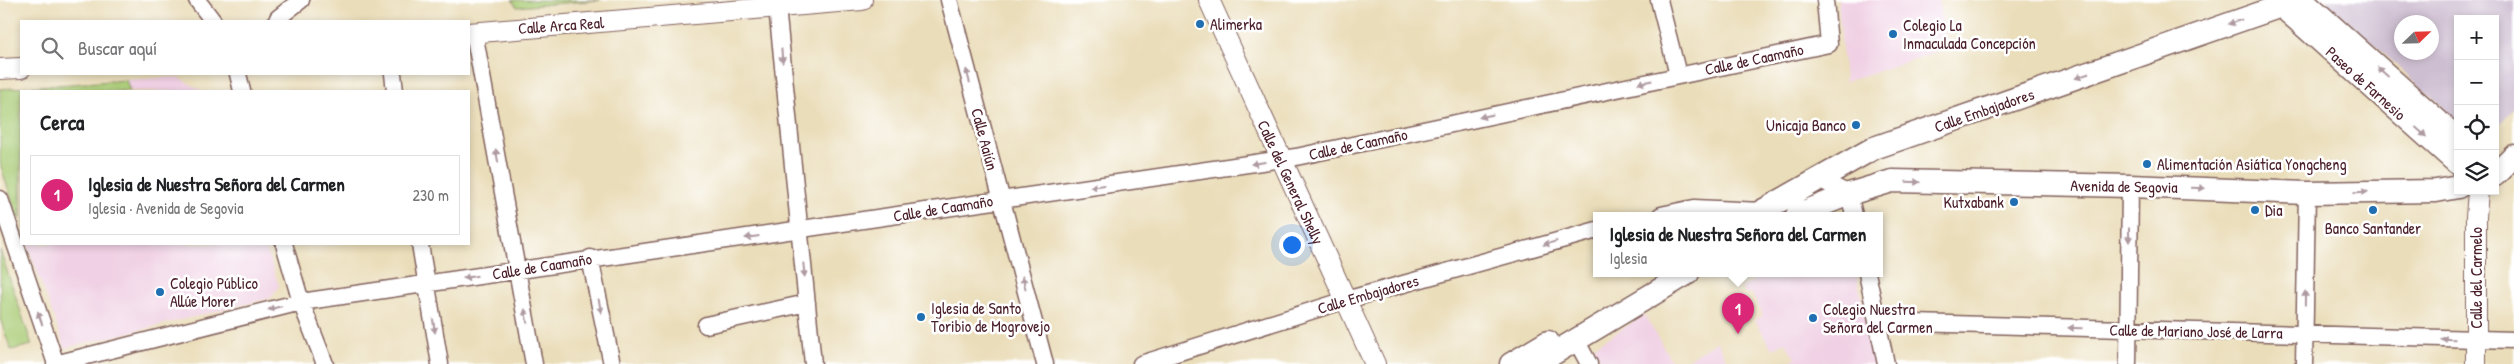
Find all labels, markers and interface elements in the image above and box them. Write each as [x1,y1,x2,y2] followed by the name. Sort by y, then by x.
[517,11,606,39] street label: Calle Arca Real
[1210,13,1262,35] place label: Alimerka
[1903,14,2036,54] place label: Colegio La Inmaculada Concepción
[2394,15,2439,60] north arrow
[2454,15,2499,195] map controls
[2454,15,2499,60] button: +
[1194,18,1206,30] marker: Alimerka
[2227,18,2242,26] one-way arrow
[20,20,470,75] search box
[1887,28,1899,40] marker: Colegio La Inmaculada Concepción
[38,34,66,62] icon: search
[78,35,157,61] text: Buscar aquí
[1703,38,1806,80] street label: Calle de Caamaño
[2321,41,2411,125] street label: Paseo de Farnesio
[778,48,786,64] one-way arrow
[2454,60,2499,105] button: −
[2376,66,2389,77] one-way arrow
[963,68,971,83] one-way arrow
[2074,72,2089,80] one-way arrow
[1637,78,1652,86] one-way arrow
[1931,83,2037,137] street label: Calle Embajadores
[2454,105,2499,150] button: locate
[966,106,1004,172] street label: Calle Aaiún
[40,108,84,137] text: Cerca
[1478,112,1493,120] one-way arrow
[1766,114,1847,136] place label: Unicaja Banco
[1253,116,1330,248] street label: Calle del General Shelly
[1850,119,1862,131] marker: Unicaja Banco
[1307,123,1410,165] street label: Calle de Caamaño
[2414,126,2426,138] one-way arrow
[492,148,500,164] one-way arrow
[2454,150,2499,195] button: layers
[2157,153,2347,175] place label: Alimentación Asiática Yongcheng
[2141,158,2153,170] marker: Alimentación Asiática Yongcheng
[1250,159,1266,167] one-way arrow
[88,171,345,197] text: Iglesia de Nuestra Señora del Carmen
[2070,174,2178,198] street label: Avenida de Segovia
[1906,178,1922,186] one-way arrow
[1089,182,1105,190] one-way arrow
[54,184,60,206] text: 1
[413,184,449,206] text: 230 m
[2190,184,2206,192] one-way arrow
[2353,188,2369,196] one-way arrow
[892,189,995,227] street label: Calle de Caamaño
[1944,191,2004,213] place label: Kutxabank
[2008,196,2020,208] marker: Kutxabank
[88,197,244,219] text: Iglesia · Avenida de Segovia
[2265,199,2282,221] place label: Dia
[2249,204,2261,216] marker: Dia
[2367,204,2379,216] marker: Banco Santander
[1593,212,1883,277] popup
[2325,217,2421,239] place label: Banco Santander
[1610,221,1866,247] text: Iglesia de Nuestra Señora del Carmen
[2125,227,2133,243] one-way arrow
[2465,227,2487,329] street label: Calle del Carmelo
[1279,232,1305,258] your location
[743,233,759,241] one-way arrow
[1542,239,1557,247] one-way arrow
[491,247,594,285] street label: Calle de Caamaño
[1610,247,1647,269] text: Iglesia
[800,262,808,278] one-way arrow
[1315,269,1421,319] street label: Calle Embajadores
[170,272,258,312] place label: Colegio Público Allúe Morer
[461,274,477,282] one-way arrow
[1020,275,1028,290] one-way arrow
[154,286,166,298] marker: Colegio Público Allúe Morer
[2301,290,2309,306] one-way arrow
[1722,293,1754,334] pin: 1
[931,297,1050,337] place label: Iglesia de Santo Toribio de Mogrovejo
[1823,298,1933,338] place label: Colegio Nuestra Señora del Carmen
[596,299,604,314] one-way arrow
[267,305,282,313] one-way arrow
[521,308,529,324] one-way arrow
[36,310,44,325] one-way arrow
[915,311,927,323] marker: Iglesia de Santo Toribio de Mogrovejo
[1807,312,1819,324] marker: Colegio Nuestra Señora del Carmen
[2109,318,2283,344] street label: Calle de Mariano José de Larra
[430,319,438,335] one-way arrow
[2067,323,2083,331] one-way arrow
[2440,334,2456,342] one-way arrow

